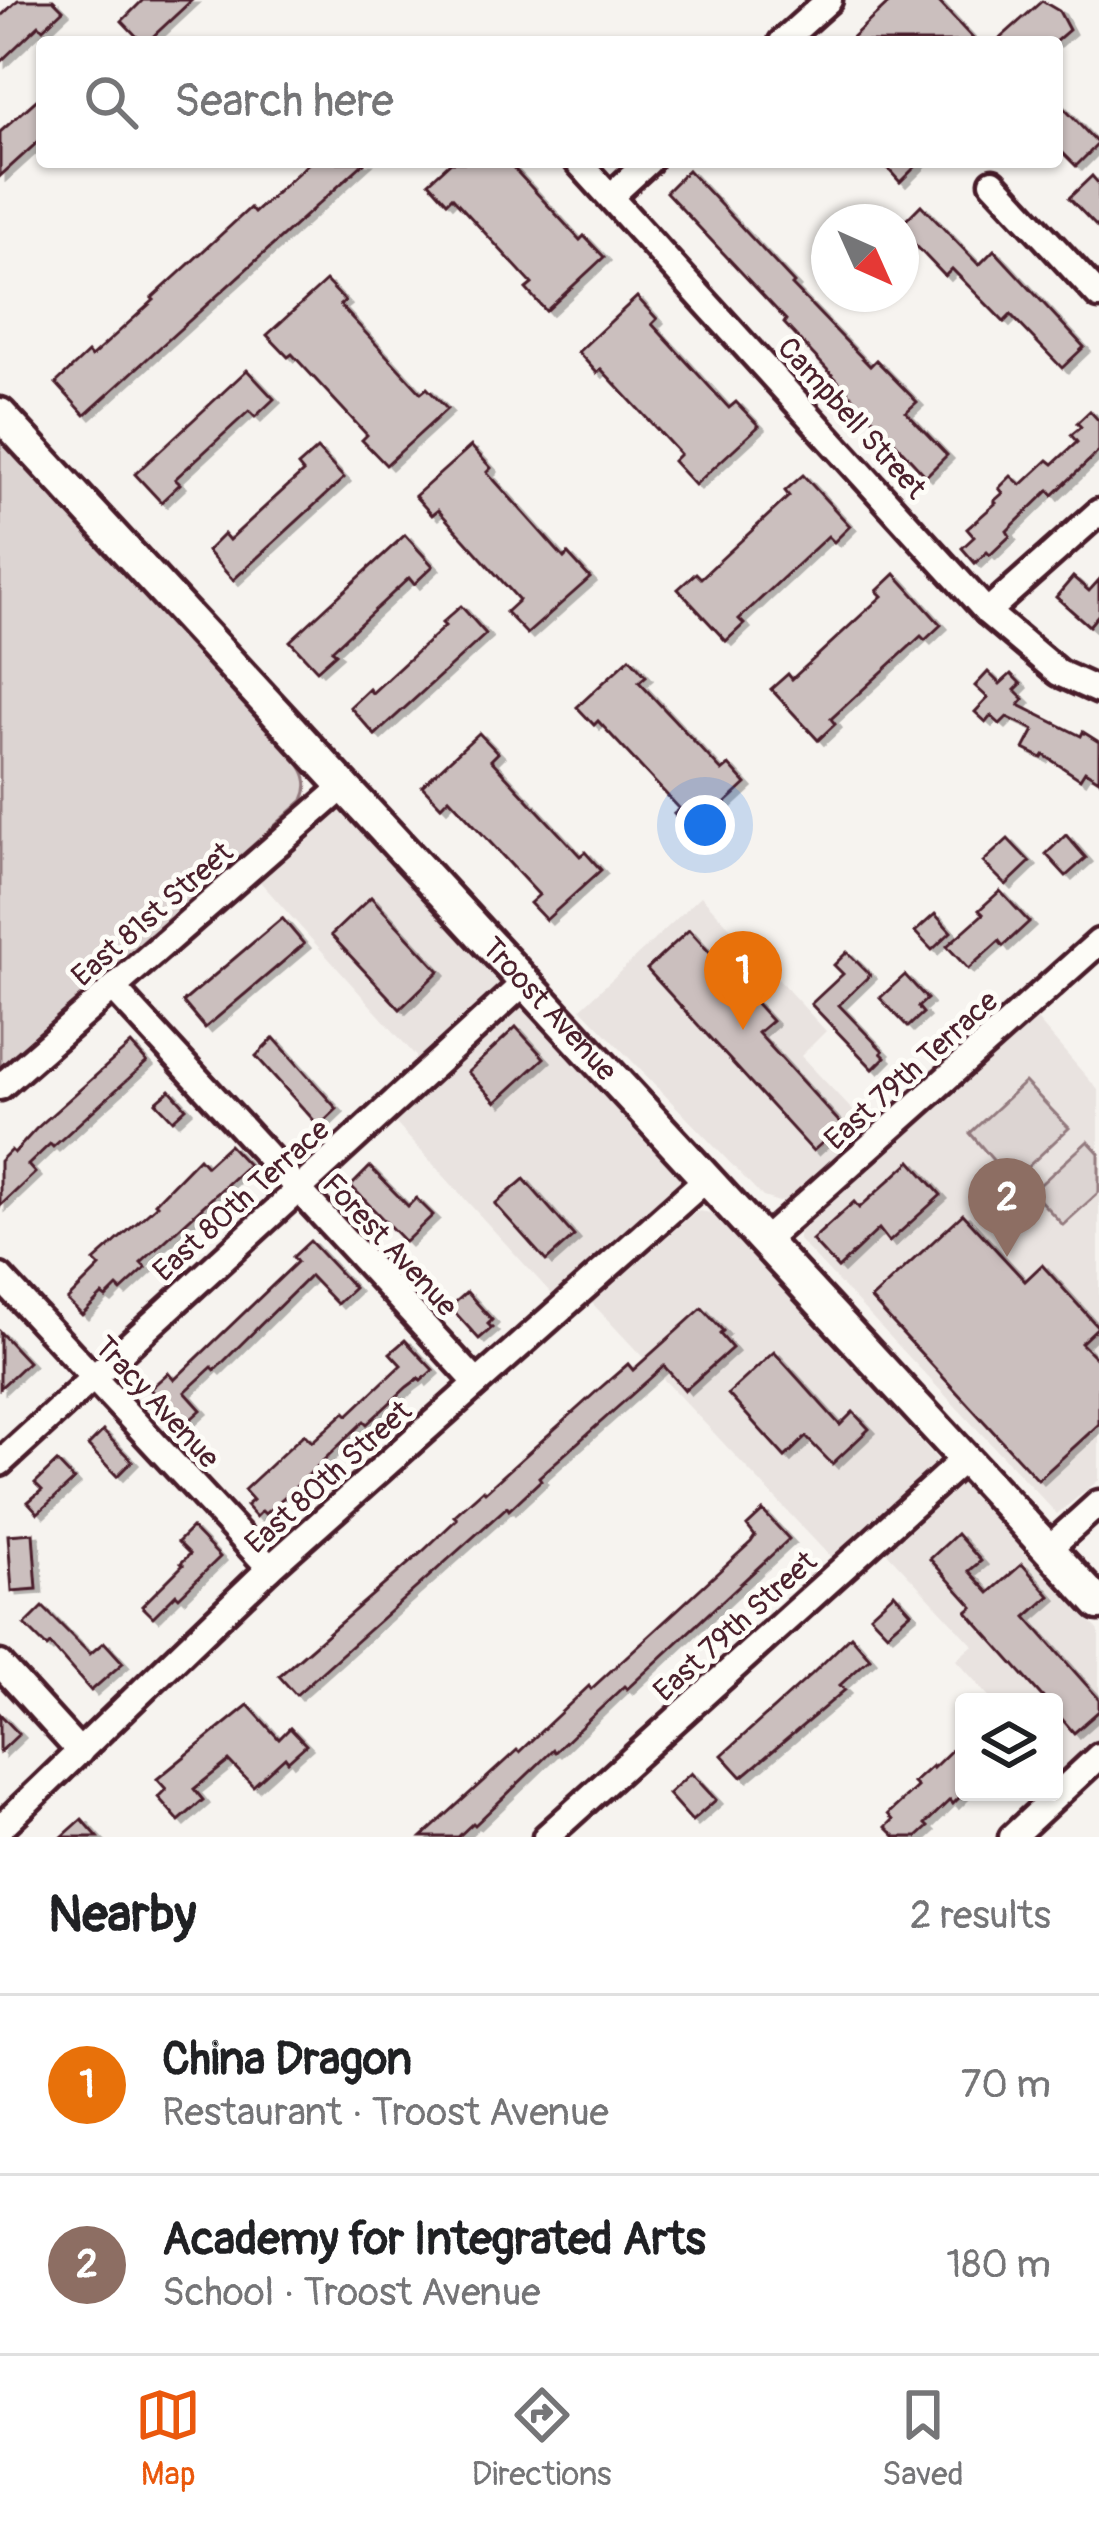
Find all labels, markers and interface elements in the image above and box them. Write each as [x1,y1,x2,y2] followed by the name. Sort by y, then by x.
[36,36,1063,168] search box
[78,69,144,135] icon: search
[174,74,394,130] text: Search here
[811,204,919,312] north arrow
[769,330,935,508] street label: Campbell Street
[675,795,735,855] your location
[64,834,241,995] street label: East 81st Street
[474,930,625,1089] street label: Troost Avenue
[704,931,782,1030] pin: 1
[817,983,1006,1158] street label: East 79th Terrace
[145,1111,337,1289] street label: East 80th Terrace
[968,1158,1046,1257] pin: 2
[314,1166,465,1325] street label: Forest Avenue
[86,1329,227,1476] street label: Tracy Avenue
[237,1392,420,1562] street label: East 80th Street
[646,1543,825,1709] street label: East 79th Street
[955,1693,1063,1801] map controls
[955,1693,1063,1801] button: layers
[48,1883,196,1947] text: Nearby
[910,1891,1051,1940] text: 2 results
[162,2032,412,2088] text: China Dragon
[79,2060,95,2109] text: 1
[961,2060,1051,2109] text: 70 m
[162,2088,609,2137] text: Restaurant · Troost Avenue
[162,2212,706,2268] text: Academy for Integrated Arts
[76,2240,98,2289] text: 2
[946,2240,1051,2289] text: 180 m
[162,2268,541,2317] text: School · Troost Avenue
[135,2382,201,2495] tab: Map
[472,2382,612,2495] tab: Directions
[882,2382,964,2495] tab: Saved

